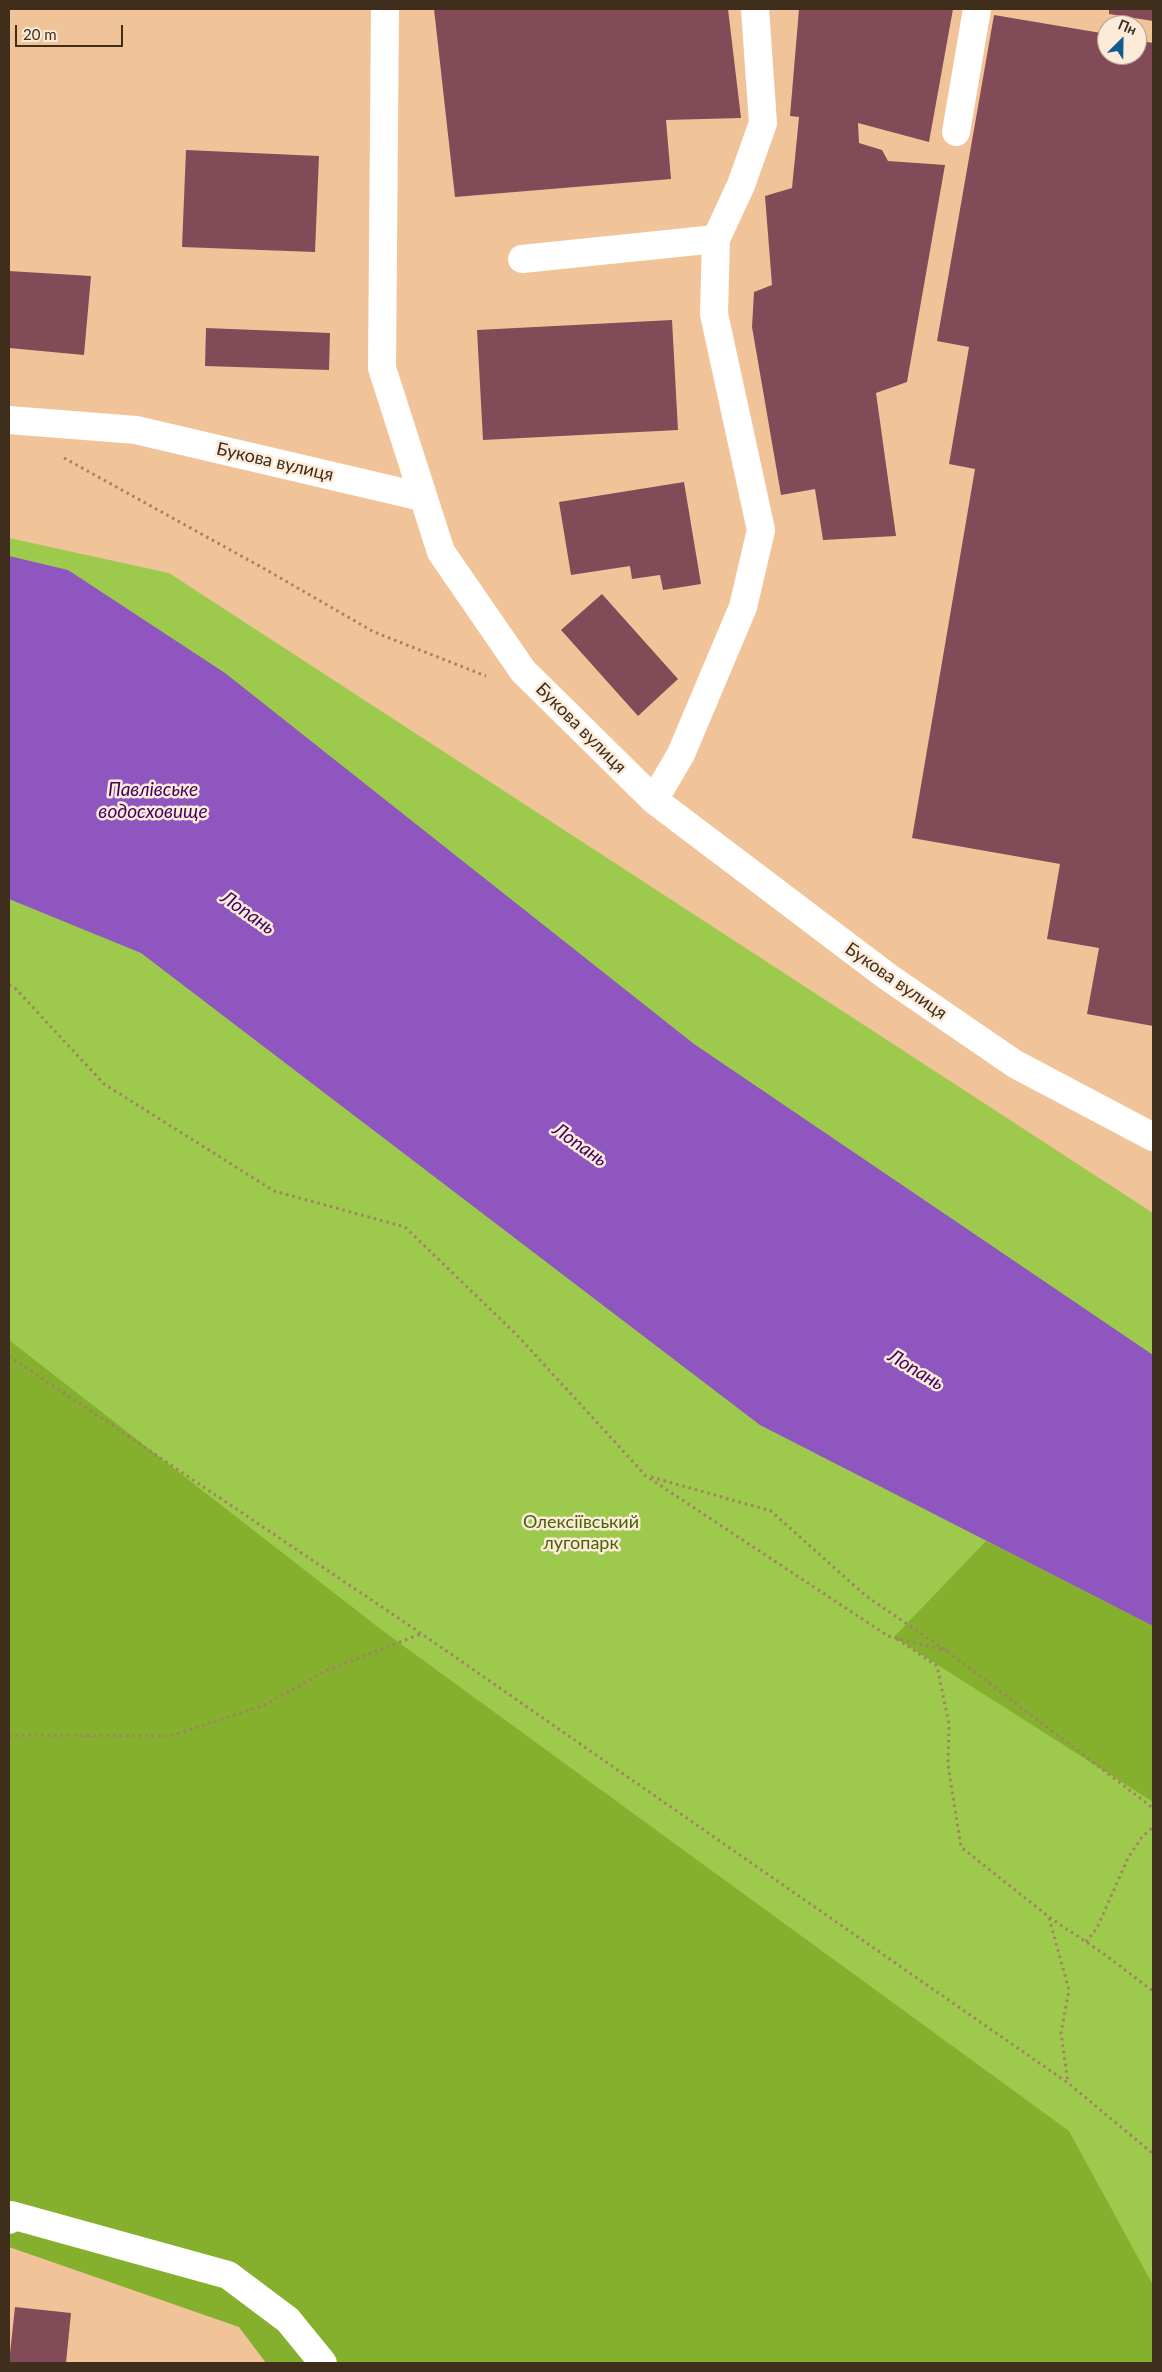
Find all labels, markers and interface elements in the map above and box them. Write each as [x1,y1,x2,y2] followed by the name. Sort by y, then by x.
[18,15,125,47] scale bar
[1097,15,1147,65] north arrow
[1116,15,1139,38] text: Пн
[23,25,57,43] text: 20 m
[214,438,336,486] street label: Букова вулиця
[531,678,631,778] street label: Букова вулиця
[98,779,208,823] water label: Павлівське водосховище
[217,886,279,940] water label: Лопань
[841,938,951,1024] street label: Букова вулиця
[549,1118,611,1172] water label: Лопань
[884,1345,948,1395] water label: Лопань
[523,1511,639,1554] park label: Олексіївський лугопарк

